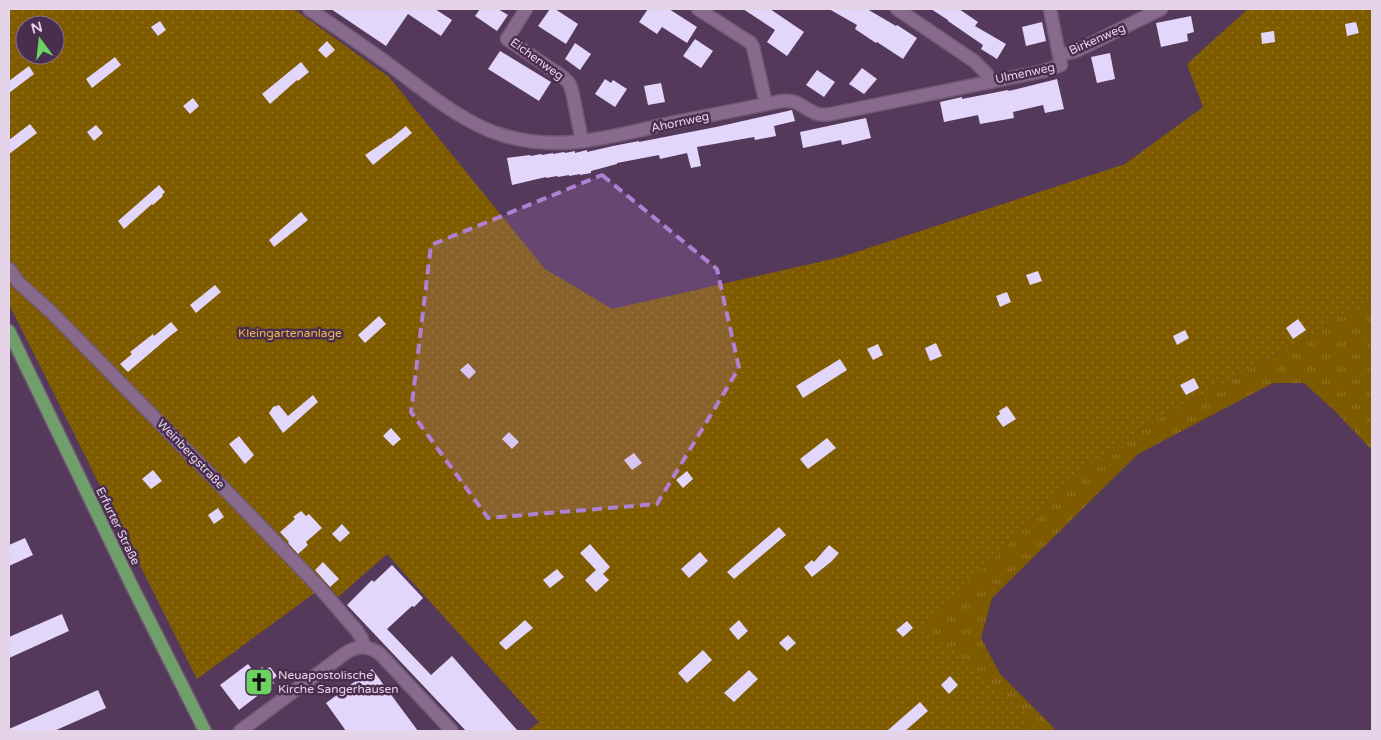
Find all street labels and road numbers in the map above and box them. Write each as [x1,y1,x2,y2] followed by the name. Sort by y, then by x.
[1067,20,1127,58] street label: Birkenweg
[508,35,566,83] street label: Eichenweg
[994,60,1056,86] street label: Ulmenweg
[650,109,710,135] street label: Ahornweg
[154,416,228,492] street label: Weinbergstraße
[93,485,143,567] street label: Erfurter Straße

